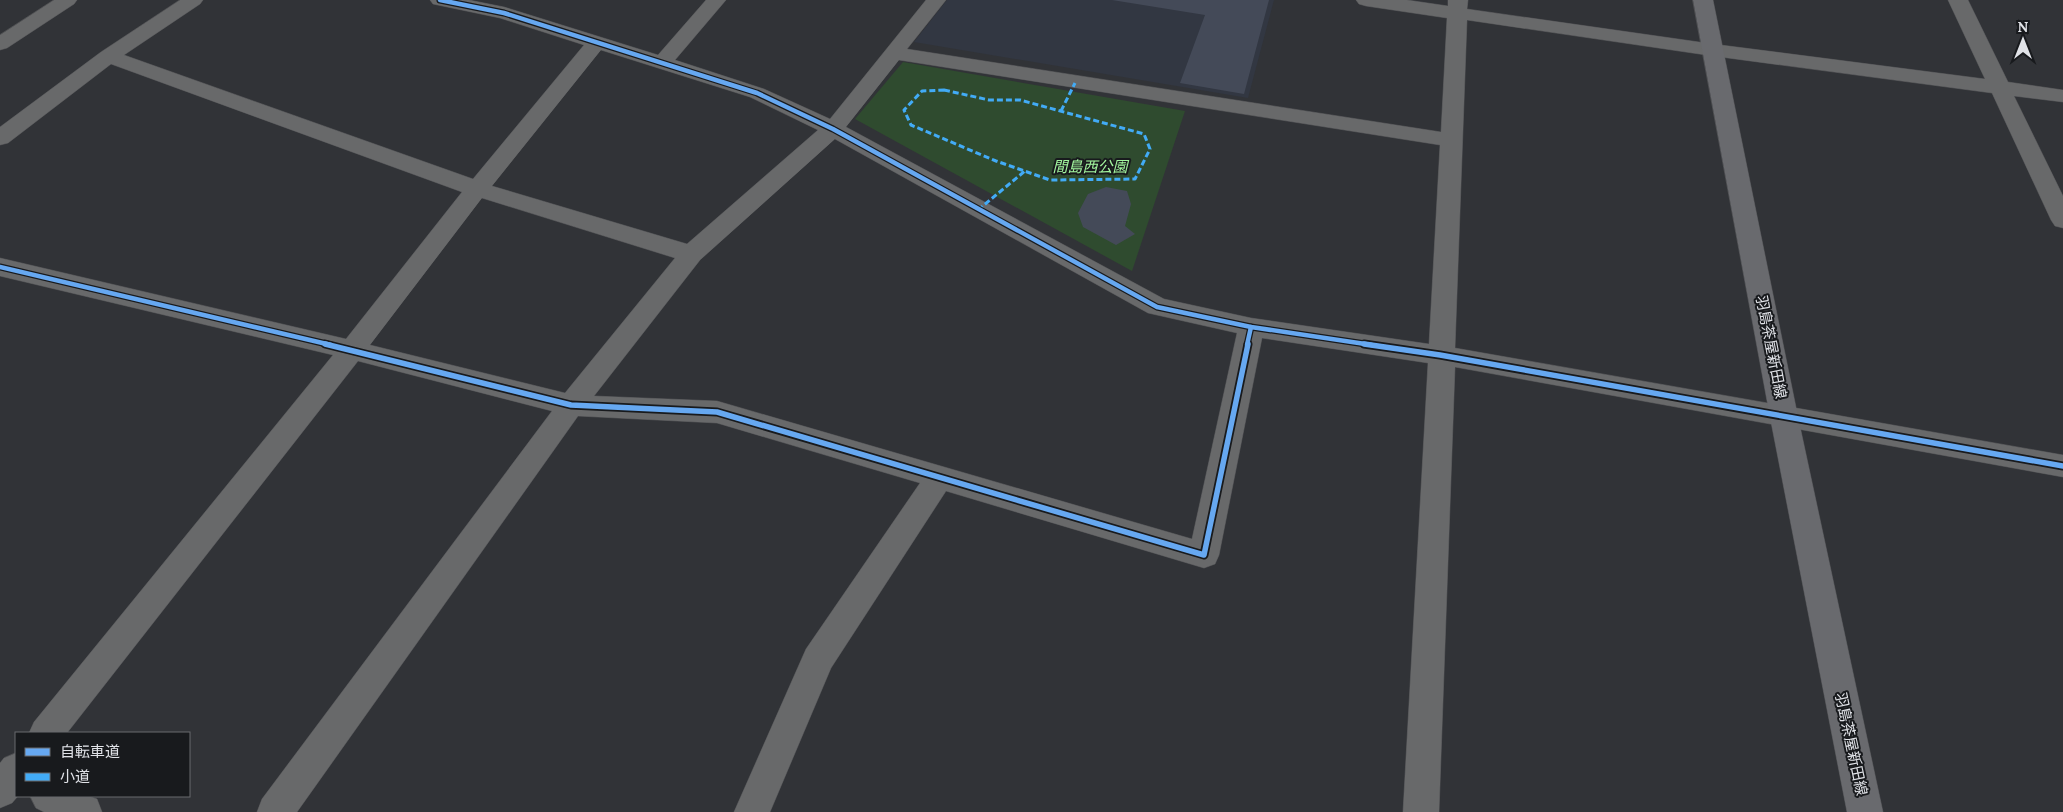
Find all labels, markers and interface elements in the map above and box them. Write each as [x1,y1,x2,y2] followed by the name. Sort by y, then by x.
[1998,15,2048,65] north arrow
[2018,18,2029,36] text: N
[1052,157,1129,176] park label: 間島西公園
[1752,294,1791,400] street label: 羽島茶屋新田線
[1831,691,1872,797] street label: 羽島茶屋新田線
[15,732,190,797] legend
[60,742,120,761] text: 自転車道
[60,767,90,786] text: 小道

